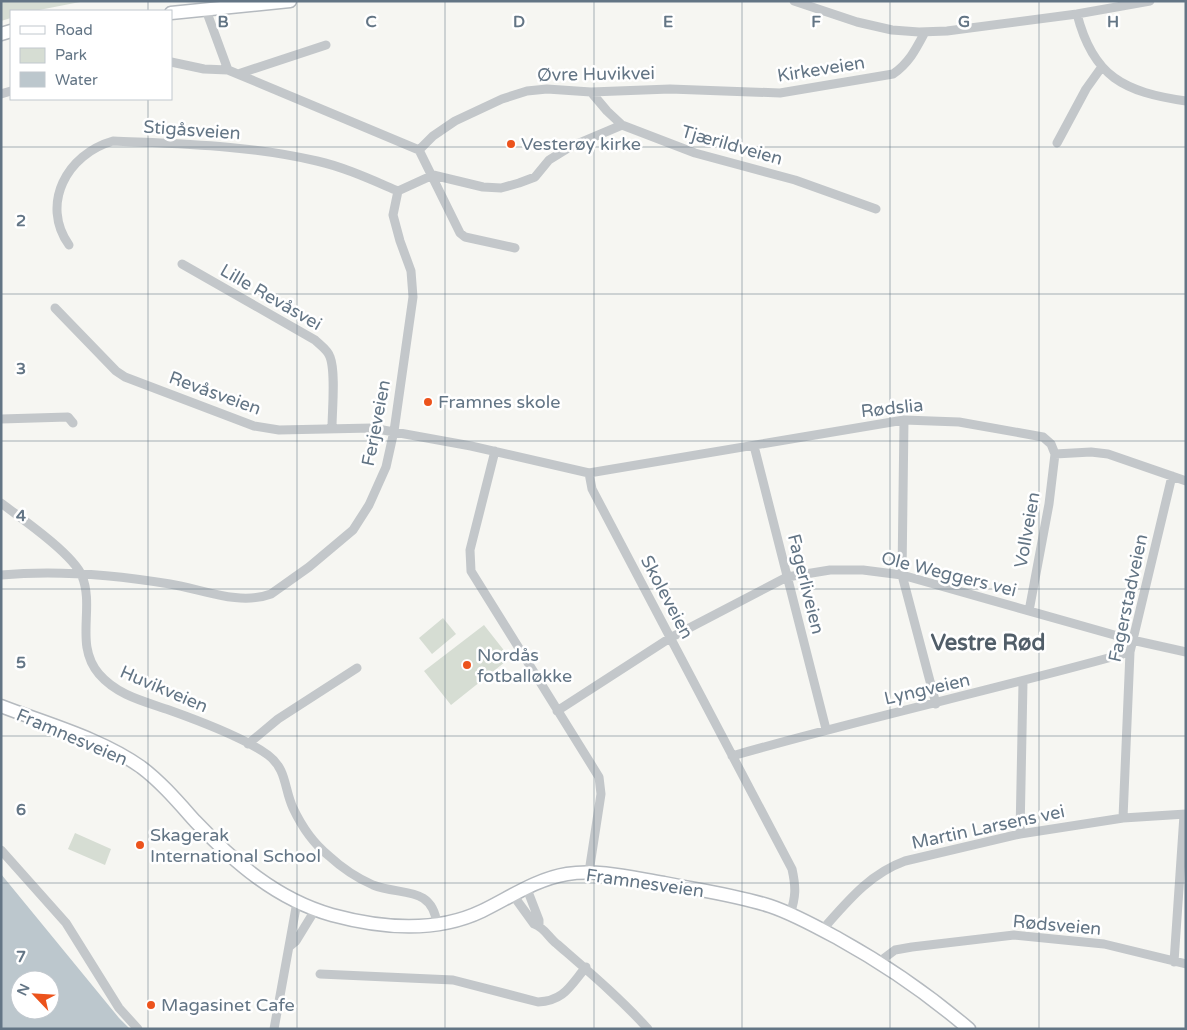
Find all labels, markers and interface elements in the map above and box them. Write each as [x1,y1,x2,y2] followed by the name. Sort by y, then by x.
[10,10,172,100] legend
[217,12,229,32] text: B
[365,12,377,32] text: C
[513,12,525,32] text: D
[663,12,673,32] text: E
[811,12,821,32] text: F
[958,12,970,32] text: G
[1107,12,1119,32] text: H
[55,21,93,39] text: Road
[55,46,87,64] text: Park
[776,51,866,87] street label: Kirkeveien
[537,62,655,86] street label: Øvre Huvikvei
[55,71,98,89] text: Water
[143,116,241,144] street label: Stigåsveien
[679,120,785,170] street label: Tjærildveien
[521,133,641,155] place label: Vesterøy kirke
[505,138,517,150] marker: Vesterøy kirke
[16,211,26,231] text: 2
[216,259,326,335] street label: Lille Revåsvei
[16,359,26,379] text: 3
[166,366,264,420] street label: Revåsveien
[357,378,395,468] street label: Ferjeveien
[438,391,560,413] place label: Framnes skole
[860,394,924,422] street label: Rødslia
[422,396,434,408] marker: Framnes skole
[1010,490,1044,570] street label: Vollveien
[16,506,26,526] text: 4
[783,532,829,636] street label: Fagerliveien
[1104,532,1152,664] street label: Fagerstadveien
[879,547,1019,601] street label: Ole Weggers vei
[636,552,698,642] street label: Skoleveien
[931,630,1045,656] district label: Vestre Rød
[477,644,572,687] place label: Nordås fotballøkke
[16,653,26,673] text: 5
[461,659,473,671] marker: Nordås fotballøkke
[117,661,211,717] street label: Huvikveien
[882,668,972,710] street label: Lyngveien
[13,704,131,770] street label: Framnesveien
[16,800,26,820] text: 6
[909,800,1067,854] street label: Martin Larsens vei
[150,824,321,867] place label: Skagerak International School
[134,839,146,851] marker: Skagerak International School
[585,864,705,902] street label: Framnesveien
[1012,910,1102,940] street label: Rødsveien
[16,947,26,967] text: 7
[10,970,60,1020] north arrow
[14,981,34,998] text: N
[161,994,295,1016] place label: Magasinet Cafe
[145,999,157,1011] marker: Magasinet Cafe

